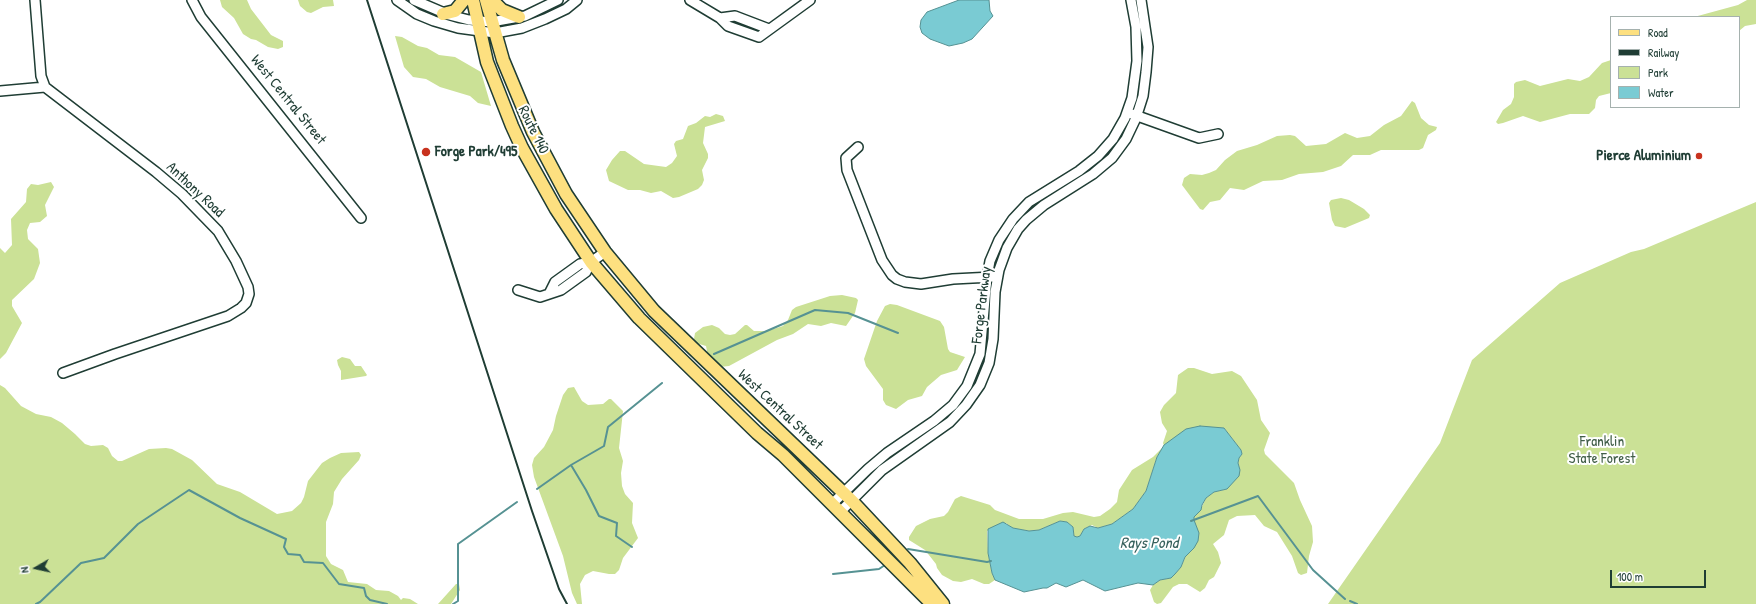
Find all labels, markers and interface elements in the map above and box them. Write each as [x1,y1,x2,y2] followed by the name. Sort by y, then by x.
[1610,16,1740,108] legend
[1648,24,1668,41] text: Road
[1648,44,1679,61] text: Railway
[246,52,330,148] street label: West Central Street
[1648,64,1668,81] text: Park
[1648,84,1674,101] text: Water
[514,103,552,157] street label: Route 140
[435,143,517,161] place label: Forge Park/495
[420,146,432,158] marker: Forge Park/495
[1596,147,1691,165] place label: Pierce Aluminium
[1694,151,1704,161] marker: Pierce Aluminium
[162,159,228,221] street label: Anthony Road
[968,265,996,345] street label: Forge Parkway
[734,366,826,454] street label: West Central Street
[1569,433,1635,468] park label: Franklin State Forest
[1120,534,1178,554] water label: Rays Pond
[16,548,56,588] north arrow
[1612,562,1708,588] scale bar
[17,566,32,574] text: N
[1617,568,1643,585] text: 100 m

